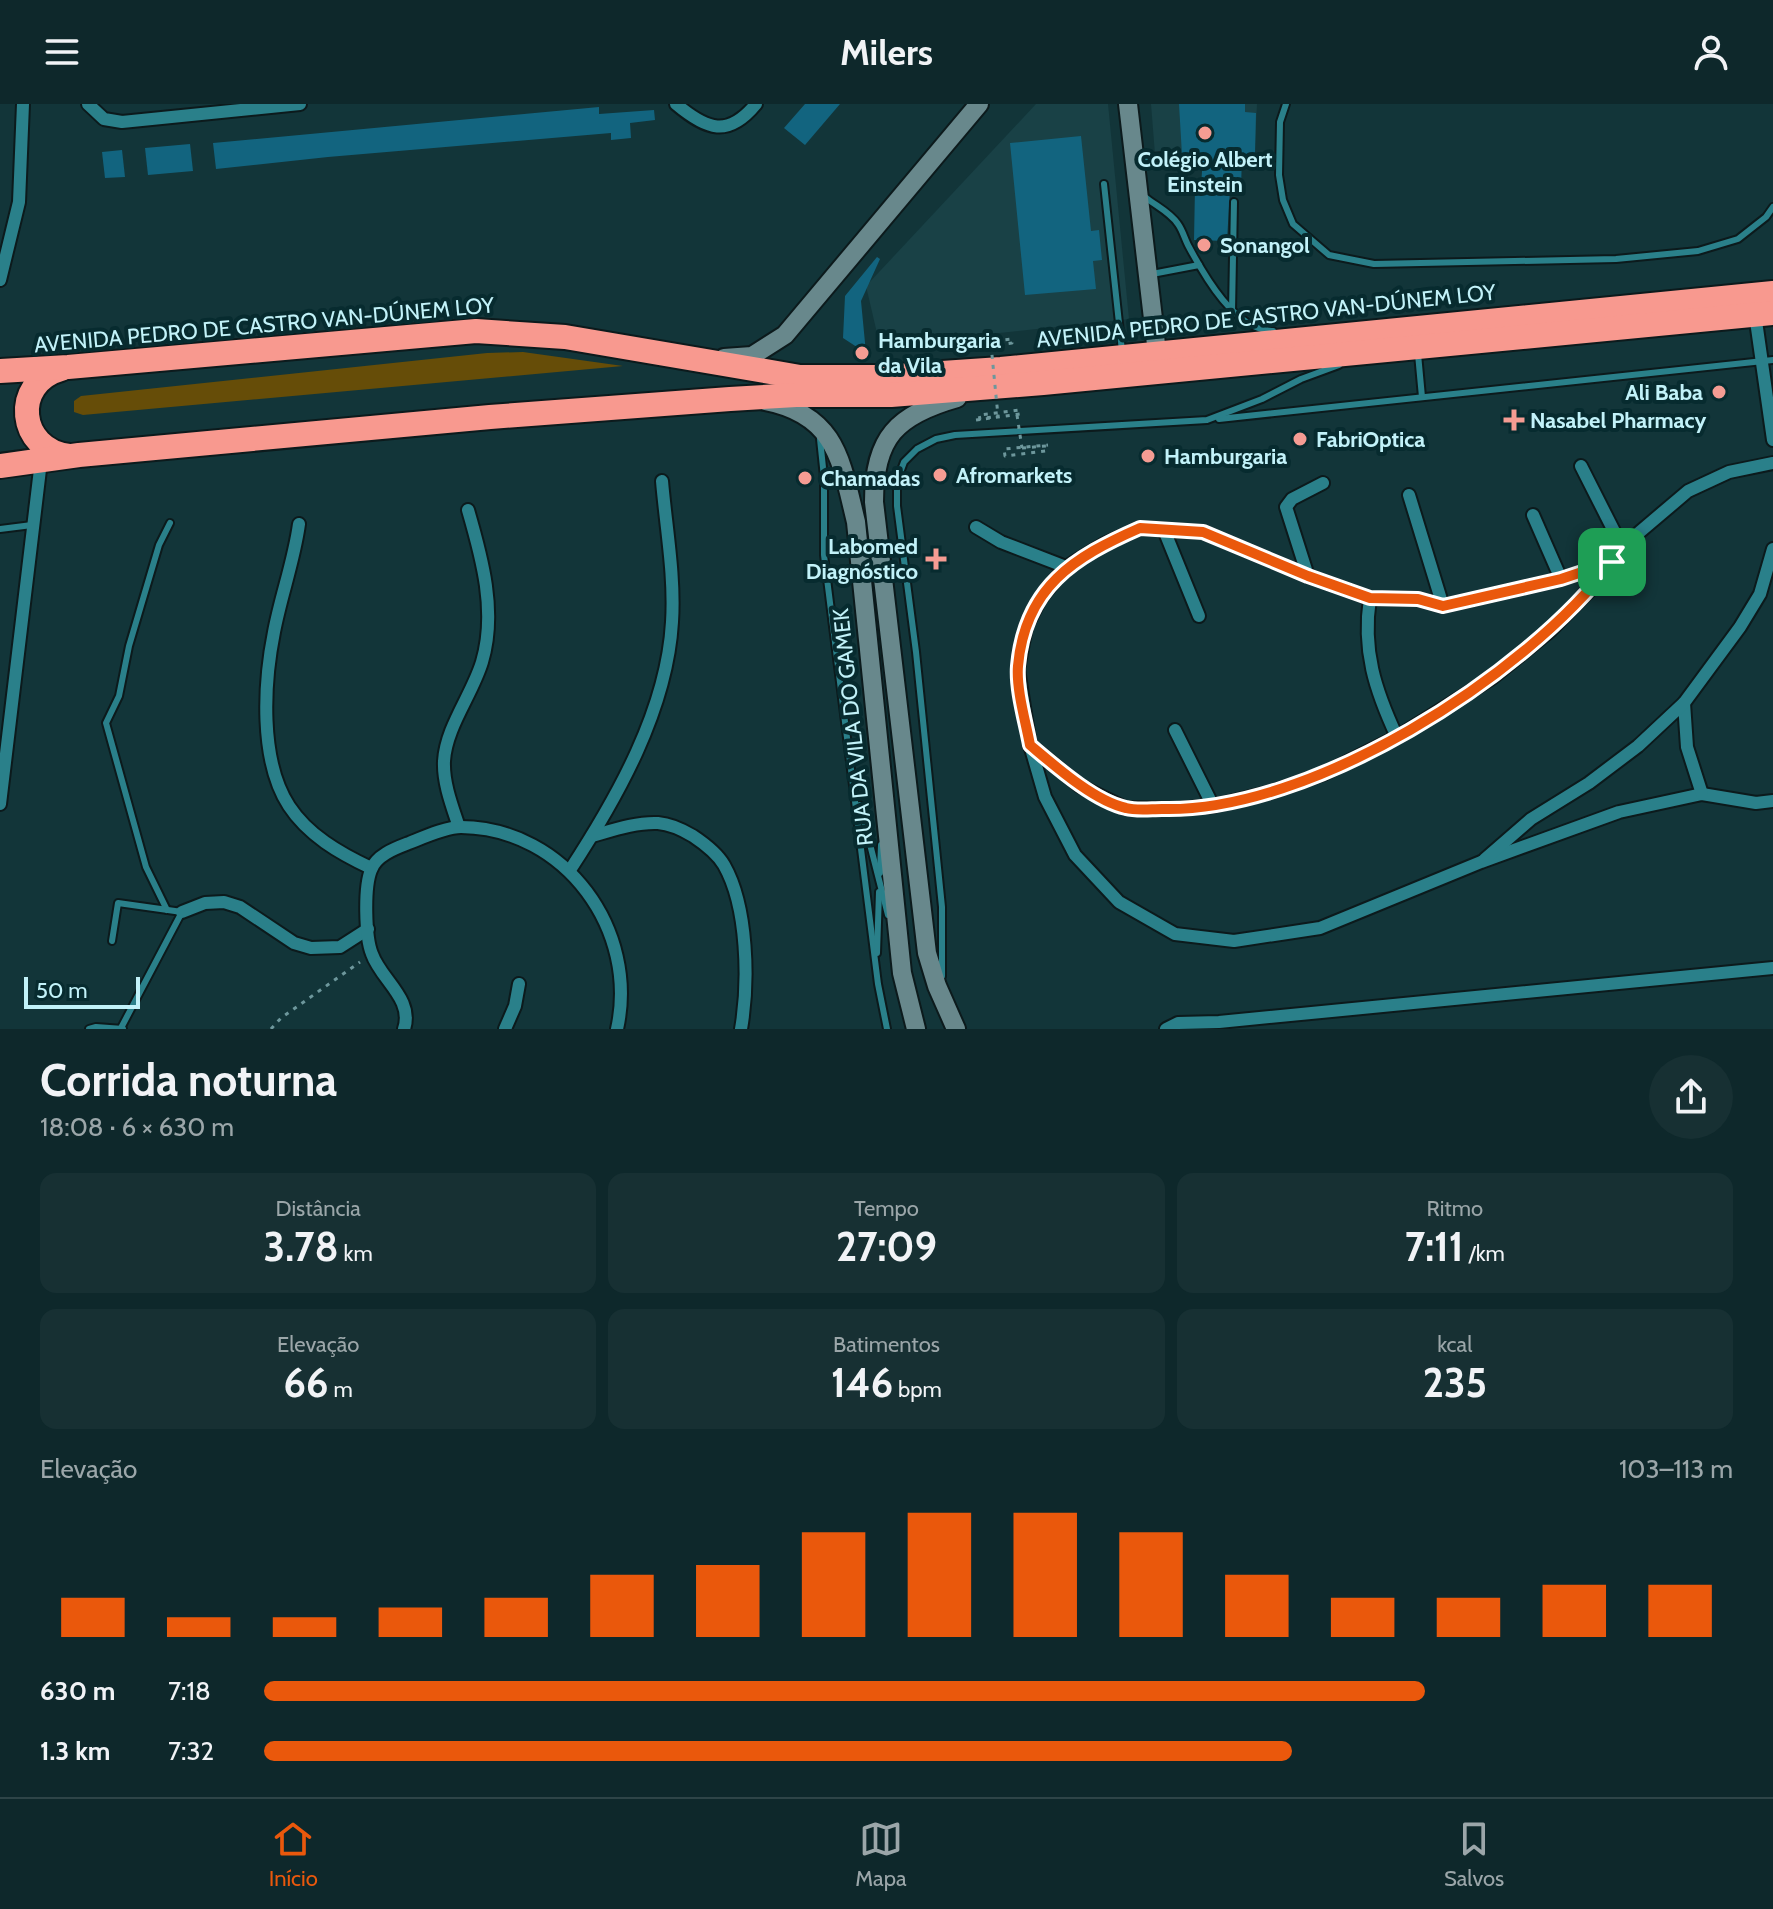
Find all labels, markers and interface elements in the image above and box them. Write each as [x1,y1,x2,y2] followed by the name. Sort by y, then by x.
[40,30,84,74] icon: menu
[840,30,933,74] text: Milers
[1689,30,1733,74] icon: person
[1196,124,1214,142] marker: Colégio Albert Einstein
[1137,146,1273,198] place label: Colégio Albert Einstein
[1220,232,1310,259] place label: Sonangol
[1195,236,1213,254] marker: Sonangol
[1035,278,1498,354] street label: AVENIDA PEDRO DE CASTRO VAN-DÚNEM LOY
[33,291,496,359] street label: AVENIDA PEDRO DE CASTRO VAN-DÚNEM LOY
[878,327,1001,379] place label: Hamburgaria da Vila
[853,344,871,362] marker: Hamburgaria da Vila
[1625,379,1703,406] place label: Ali Baba
[1710,383,1728,401] marker: Ali Baba
[1530,407,1707,434] place label: Nasabel Pharmacy
[1505,411,1523,429] marker: Nasabel Pharmacy
[1316,426,1425,453] place label: FabriOptica
[1291,430,1309,448] marker: FabriOptica
[1164,443,1287,470] place label: Hamburgaria
[1139,447,1157,465] marker: Hamburgaria
[956,462,1072,489] place label: Afromarkets
[821,465,920,492] place label: Chamadas
[931,466,949,484] marker: Afromarkets
[796,469,814,487] marker: Chamadas
[1578,528,1646,596] pin
[806,533,918,585] place label: Labomed Diagnóstico
[1590,540,1634,584] icon: arrive
[925,548,947,570] marker: Labomed Diagnóstico
[827,606,879,847] street label: RUA DA VILA DO GAMEK
[24,973,140,1009] scale bar
[36,977,88,1004] text: 50 m
[40,1054,337,1107] text: Corrida noturna
[1649,1055,1733,1139] button: share
[40,1111,234,1143] text: 18:08 · 6 × 630 m
[276,1195,361,1222] text: Distância
[854,1195,919,1222] text: Tempo
[1427,1195,1483,1222] text: Ritmo
[264,1222,339,1271] text: 3.78
[836,1222,937,1271] text: 27:09
[1405,1222,1464,1271] text: 7:11
[339,1240,373,1267] text: km
[1464,1240,1505,1267] text: /km
[277,1331,359,1358] text: Elevação
[833,1331,940,1358] text: Batimentos
[1437,1331,1472,1358] text: kcal
[284,1358,329,1407] text: 66
[831,1358,893,1407] text: 146
[1423,1358,1487,1407] text: 235
[329,1376,353,1403] text: m
[893,1376,942,1403] text: bpm
[40,1453,137,1485] text: Elevação
[1619,1453,1733,1485] text: 103–113 m
[40,1675,115,1707] text: 630 m
[168,1675,211,1707] text: 7:18
[40,1735,110,1767] text: 1.3 km
[168,1735,214,1767] text: 7:32
[269,1817,318,1892] tab: Início
[855,1817,906,1892] tab: Mapa
[1444,1817,1504,1892] tab: Salvos

